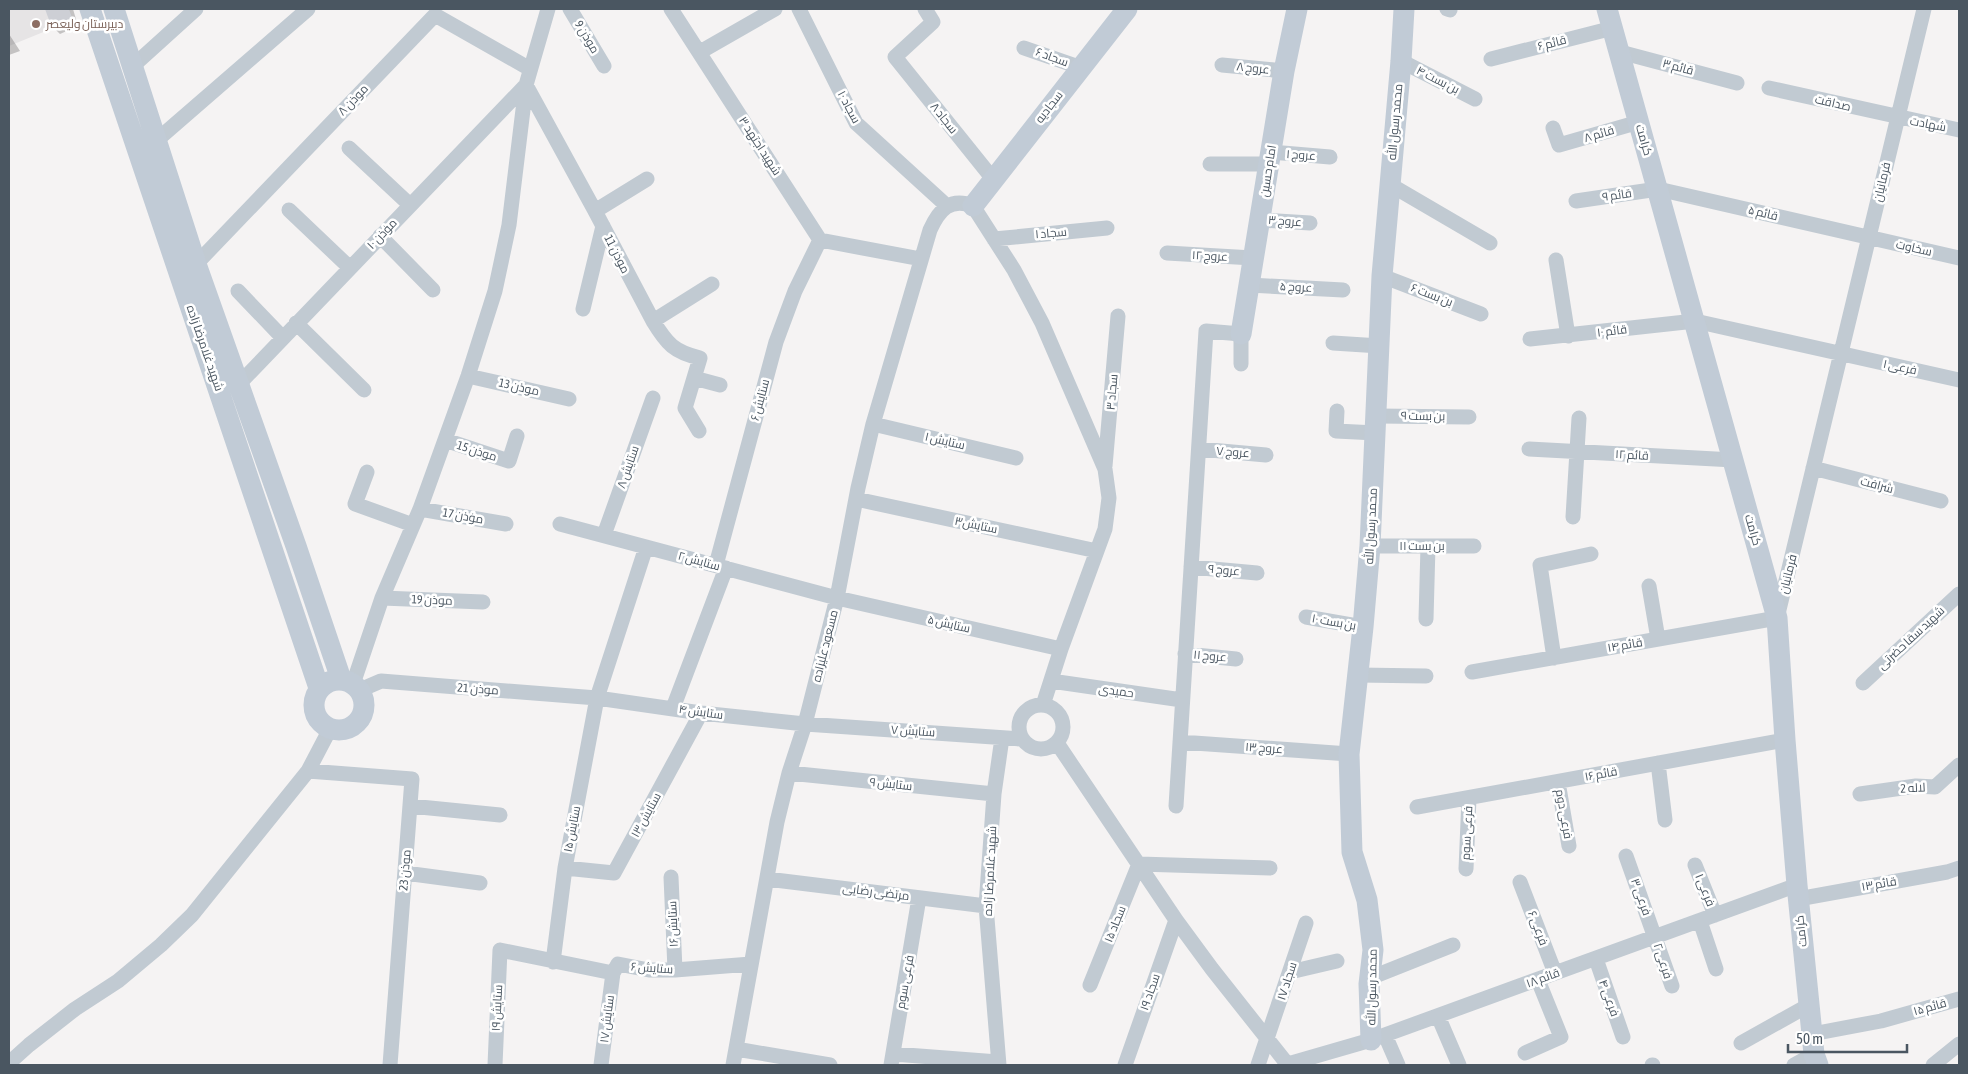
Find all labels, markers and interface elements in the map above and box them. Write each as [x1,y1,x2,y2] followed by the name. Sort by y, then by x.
[45,17,123,31] place label: دبیرستان ولیعصر
[30,18,42,30] marker: دبیرستان ولیعصر
[572,18,602,56] street label: موذن 9
[1536,33,1568,54] street label: قائم ۶
[1034,45,1070,69] street label: سجاد ۶
[1661,56,1695,79] street label: قائم ۳
[1236,59,1270,78] street label: عروج ۸
[1414,63,1462,97] street label: بن بست ۴
[335,82,371,118] street label: موذن ۸
[1384,83,1405,161] street label: محمد رسول الله
[835,88,863,126] street label: سجاد ۱۰
[1032,88,1066,126] street label: سجادیه
[1814,92,1852,114] street label: صداقت
[927,100,961,136] street label: سجاد ۸
[736,114,784,178] street label: شهید اجتهد ۳
[1909,114,1947,134] street label: شهادت
[1582,123,1616,146] street label: قائم ۸
[1633,123,1655,157] street label: کرامت
[1257,144,1280,198] street label: امام حسین
[1286,147,1316,164] street label: عروج ۱
[1871,161,1893,203] street label: فرمانیان
[1601,186,1633,205] street label: قائم ۹
[1747,203,1779,224] street label: قائم ۵
[1267,213,1302,230] street label: عروج ۳
[364,216,400,252] street label: موٰذن ۱۰
[1035,225,1068,241] street label: سجاد ۱
[601,232,633,276] street label: موذن 11
[1895,237,1934,259] street label: سخاوت
[1192,248,1228,265] street label: عروج ۱۲
[1279,279,1313,296] street label: عروج ۵
[1409,281,1455,309] street label: بن بست ۶
[184,303,226,393] street label: شهید غلامرضا زاده
[1596,322,1628,341] street label: قائم ۱۰
[1882,357,1918,377] street label: فرعی ۱
[1103,373,1121,411] street label: سجاد ۳
[497,376,541,398] street label: موذن 13
[748,378,772,422] street label: ستایش ۶
[1401,409,1445,423] street label: بن بست ۹
[924,430,966,452] street label: ستایش ۱
[455,438,499,464] street label: موذن 15
[614,444,642,490] street label: ستایش ۸
[1216,444,1250,461] street label: عروج ۷
[1615,447,1649,464] street label: قائم ۱۲
[1859,474,1895,496] street label: شرافت
[1361,487,1380,565] street label: محمد رسول الله
[441,506,485,526] street label: موٰذن 17
[1742,513,1764,547] street label: کرامت
[953,514,999,536] street label: ستایش۳
[1399,539,1445,553] street label: بن بست ۱۱
[676,549,722,573] street label: ستایش ۲
[1776,553,1800,595] street label: فرمانیان
[1207,562,1241,579] street label: عروج ۹
[411,592,453,608] street label: موذن 19
[1875,603,1947,672] street label: شهید سقا حضرتی
[809,608,841,684] street label: مسعود علیزاده
[1311,611,1357,633] street label: بن بست ۱۰
[926,612,972,636] street label: ستایش ۵
[1606,635,1644,656] street label: قائم ۱۴
[1193,648,1227,665] street label: عروج ۱۱
[457,681,499,697] street label: موذن 21
[1097,682,1135,700] street label: حمیدی
[678,702,724,722] street label: ستایش ۴
[890,722,936,740] street label: ستایش ۷
[1245,740,1283,757] street label: عروج ۱۳
[1584,764,1619,785] street label: قائم ۱۶
[869,775,913,793] street label: ستایش ۹
[1900,780,1926,796] street label: لاله 2
[1552,788,1575,840] street label: فرعی دوم
[628,790,664,840] street label: ستایش ۱۳
[561,804,583,853] street label: ستایش ۱۵
[1459,805,1476,861] street label: فرعی سوم
[981,826,999,916] street label: شهید غلامرضا زاده
[396,849,414,891] street label: موذن 23
[1692,872,1718,908] street label: فرعی ۱
[1860,874,1898,895] street label: قائم ۱۳
[1628,877,1654,917] street label: فرعی ۳
[842,881,910,903] street label: مرتضی رضایی
[665,901,681,947] street label: ستایش ۱۶
[1101,904,1129,944] street label: سجاد ۱۵
[1525,909,1551,947] street label: فرعی ۶
[1792,914,1810,948] street label: کرامت
[1651,941,1675,981] street label: فرعی ۲
[1363,949,1380,1025] street label: محمد رسول الله
[893,954,918,1010] street label: فرعی سوم
[630,960,674,976] street label: ستایش ۶
[1274,960,1300,1002] street label: سجاد ۱۷
[1524,965,1562,991] street label: قائم ۱۸
[1137,972,1163,1012] street label: سجاد ۱۹
[1596,978,1622,1018] street label: فرعی ۴
[489,984,505,1032] street label: ستایش ۱۹
[597,994,617,1044] street label: ستایش ۱۷
[1912,996,1948,1019] street label: قائم ۱۵
[1788,1022,1907,1054] scale bar
[1796,1030,1823,1047] text: 50 m

